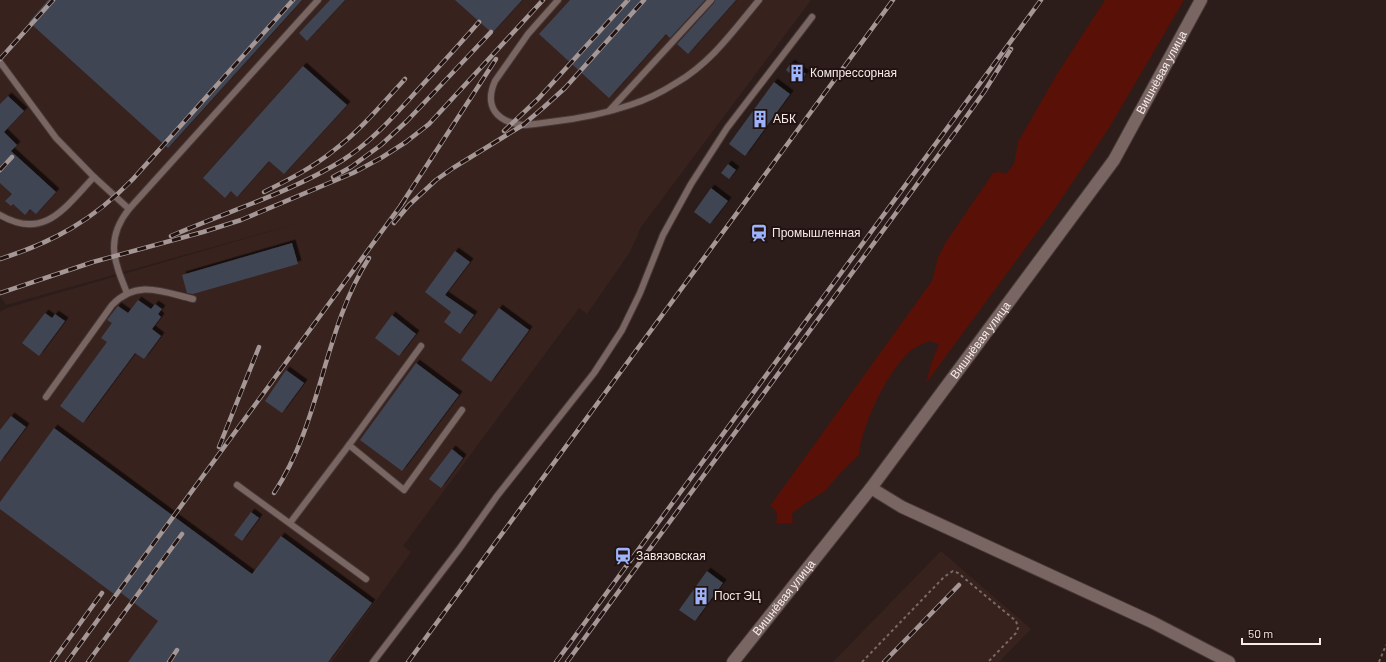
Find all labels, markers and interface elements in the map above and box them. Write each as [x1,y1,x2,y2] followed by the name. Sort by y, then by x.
[1132,28,1189,116] street label: Вишнёвая улица
[787,63,807,83] building icon: Компрессорная
[810,65,897,80] place label: Компрессорная
[750,109,770,129] building icon: АБК
[773,111,796,125] place label: АБК
[749,223,769,243] station icon: Промышленная
[772,225,861,240] place label: Промышленная
[947,298,1013,381] street label: Вишнёвая улица
[613,546,633,566] station icon: Завязовская
[636,548,706,562] place label: Завязовская
[749,556,818,638] street label: Вишнёвая улица
[691,586,711,606] building icon: Пост ЭЦ
[714,588,761,603] place label: Пост ЭЦ
[1242,620,1320,646] scale bar
[1248,626,1273,640] text: 50 m

